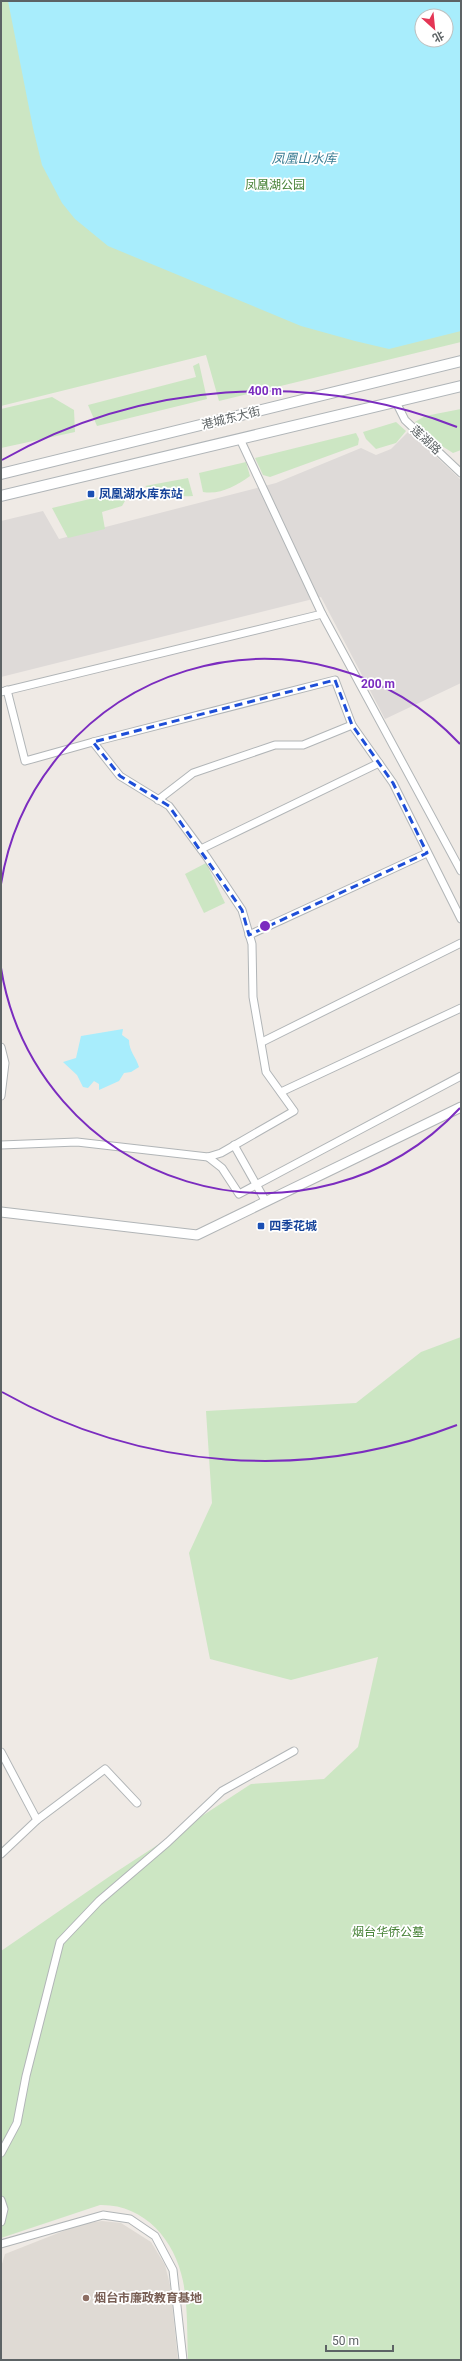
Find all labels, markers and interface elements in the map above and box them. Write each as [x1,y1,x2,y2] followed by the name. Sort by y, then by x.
[414,8,454,48] north arrow
[430,28,446,45] text: 北
[271,151,338,166] water label: 凤凰山水库
[245,178,305,192] park label: 凤凰湖公园
[248,384,282,398] text: 400 m
[200,404,262,432] street label: 港城东大街
[408,423,444,457] street label: 莲湖路
[99,487,183,501] place label: 凤凰湖水库东站
[86,489,96,499] marker: 凤凰湖水库东站
[361,677,395,691] text: 200 m
[258,919,272,933] centre of rings
[269,1219,317,1233] place label: 四季花城
[256,1221,266,1231] marker: 四季花城
[352,1925,424,1939] park label: 烟台华侨公墓
[94,2291,202,2305] place label: 烟台市廉政教育基地
[81,2293,91,2303] marker: 烟台市廉政教育基地
[326,2327,393,2353] scale bar
[332,2334,359,2348] text: 50 m

